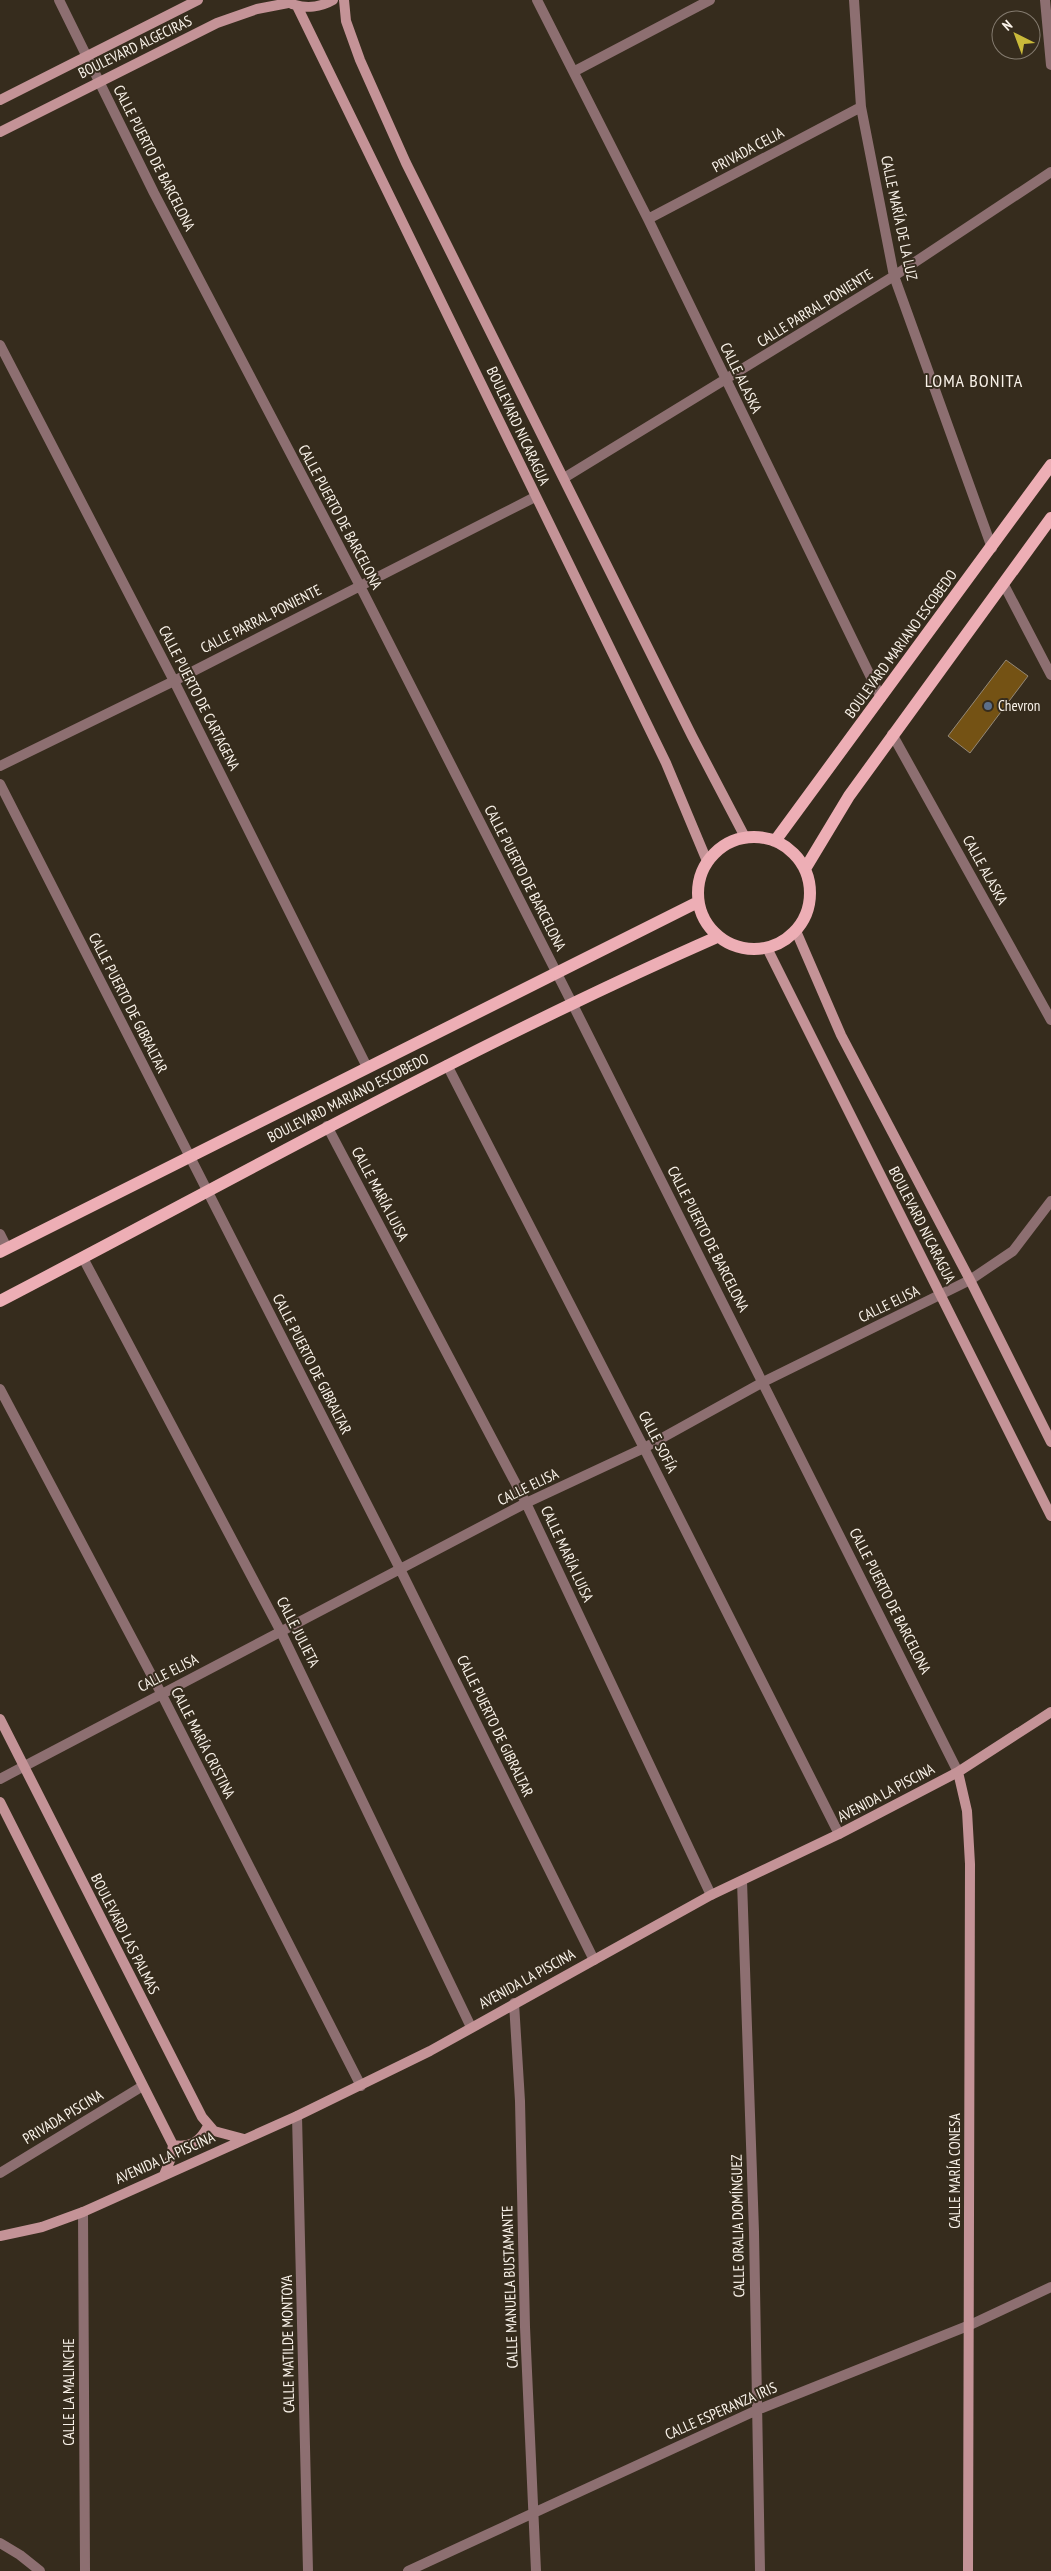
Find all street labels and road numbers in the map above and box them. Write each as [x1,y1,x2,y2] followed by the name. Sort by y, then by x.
[75,11,195,82] street label: BOULEVARD ALGECIRAS
[109,82,200,235] street label: CALLE PUERTO DE BARCELONA
[709,122,788,176] street label: PRIVADA CELIA
[877,154,922,282] street label: CALLE MARÍA DE LA LUZ
[753,264,876,351] street label: CALLE PARRAL PONIENTE
[716,339,767,417] street label: CALLE ALASKA
[483,364,555,489] street label: BOULEVARD NICARAGUA
[294,441,387,593] street label: CALLE PUERTO DE BARCELONA
[840,566,961,722] street label: BOULEVARD MARIANO ESCOBEDO
[197,580,324,657] street label: CALLE PARRAL PONIENTE
[155,622,245,774] street label: CALLE PUERTO DE CARTAGENA
[480,802,571,955] street label: CALLE PUERTO DE BARCELONA
[959,832,1013,909] street label: CALLE ALASKA
[85,929,172,1076] street label: CALLE PUERTO DE GIBRALTAR
[264,1049,432,1147] street label: BOULEVARD MARIANO ESCOBEDO
[348,1143,414,1245] street label: CALLE MARÍA LUISA
[663,1163,754,1316] street label: CALLE PUERTO DE BARCELONA
[885,1163,961,1287] street label: BOULEVARD NICARAGUA
[855,1280,923,1326] street label: CALLE ELISA
[269,1290,356,1437] street label: CALLE PUERTO DE GIBRALTAR
[635,1408,683,1477] street label: CALLE SOFÍA
[494,1463,562,1509] street label: CALLE ELISA
[537,1503,598,1606] street label: CALLE MARÍA LUISA
[845,1525,936,1678] street label: CALLE PUERTO DE BARCELONA
[273,1594,325,1671] street label: CALLE JULIETA
[134,1649,202,1696] street label: CALLE ELISA
[453,1652,538,1800] street label: CALLE PUERTO DE GIBRALTAR
[167,1684,240,1802] street label: CALLE MARÍA CRISTINA
[834,1759,938,1826] street label: AVENIDA LA PISCINA
[87,1870,164,1997] street label: BOULEVARD LAS PALMAS
[475,1944,579,2013] street label: AVENIDA LA PISCINA
[19,2085,107,2148] street label: PRIVADA PISCINA
[945,2112,964,2229] street label: CALLE MARÍA CONESA
[112,2127,218,2188] street label: AVENIDA LA PISCINA
[727,2154,748,2298] street label: CALLE ORALIA DOMÍNGUEZ
[497,2205,522,2369] street label: CALLE MANUELA BUSTAMANTE
[277,2274,298,2413] street label: CALLE MATILDE MONTOYA
[59,2338,78,2446] street label: CALLE LA MALINCHE
[662,2377,780,2444] street label: CALLE ESPERANZA IRIS

